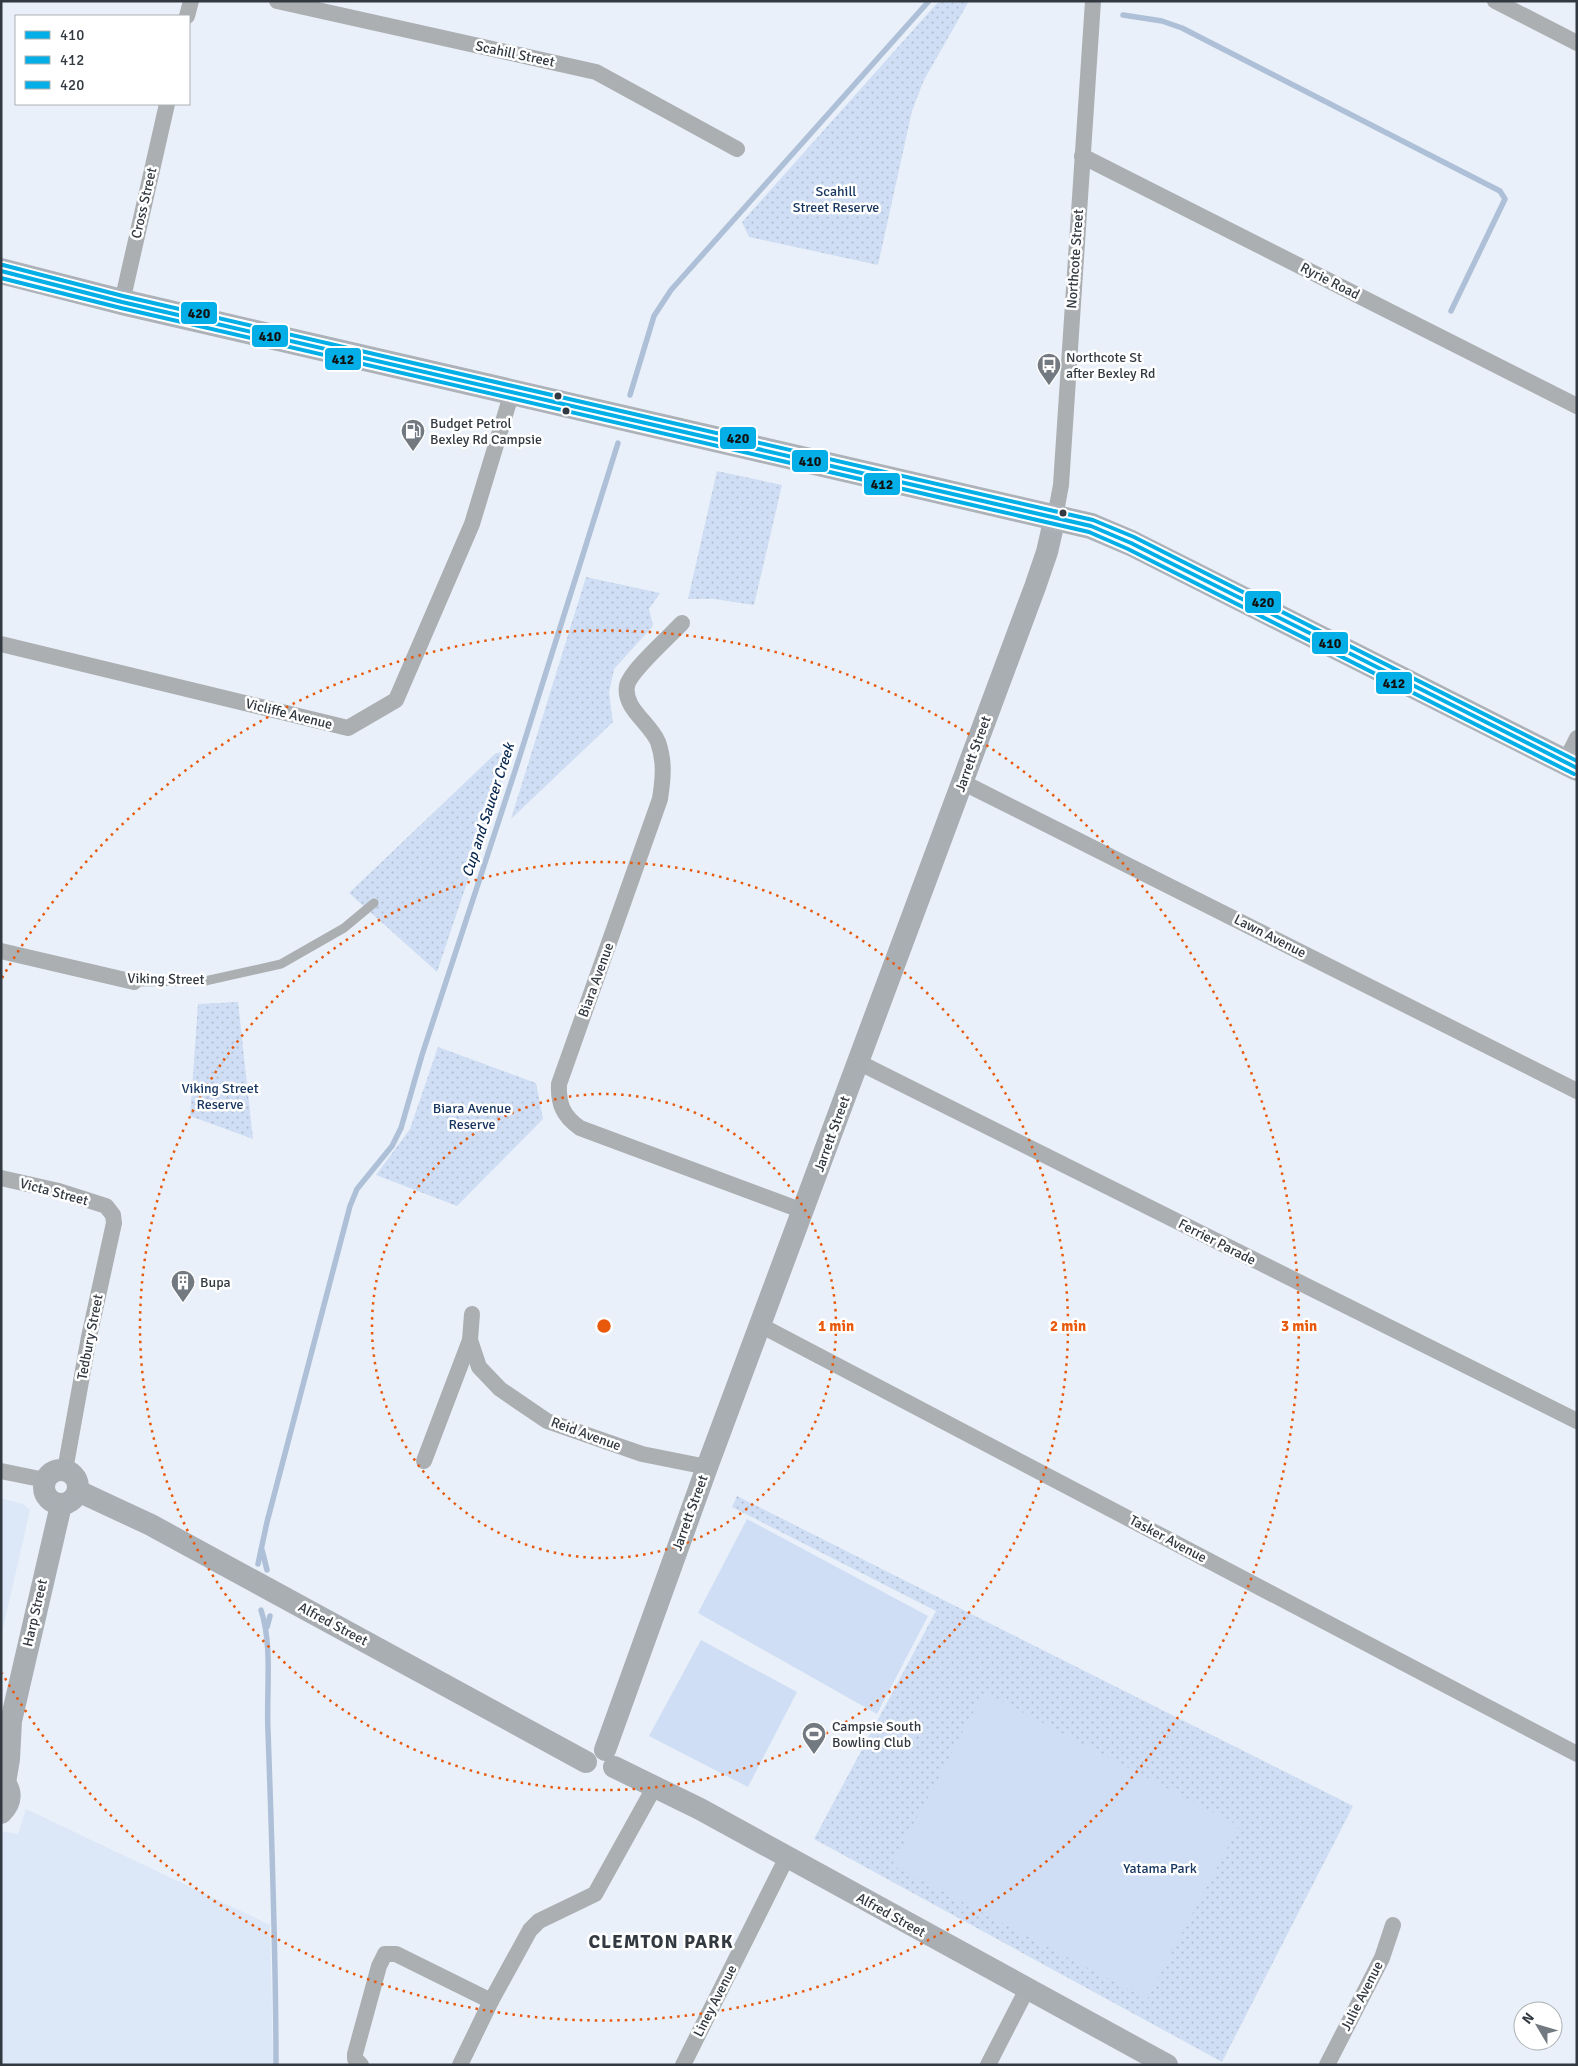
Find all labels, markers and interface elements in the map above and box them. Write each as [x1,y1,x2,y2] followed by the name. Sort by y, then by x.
[15,15,190,105] legend
[60,26,84,44] text: 410
[474,37,556,71] street label: Scahill Street
[60,51,84,69] text: 412
[60,76,84,94] text: 420
[128,166,160,240] street label: Cross Street
[793,183,879,216] park label: Scahill Street Reserve
[1063,209,1087,309] street label: Northcote Street
[1298,259,1362,303] street label: Ryrie Road
[180,301,218,325] line badge: 420
[188,305,211,322] text: 420
[251,324,289,348] line badge: 410
[259,328,282,345] text: 410
[324,347,362,371] line badge: 412
[1066,349,1155,382] place label: Northcote St after Bexley Rd
[332,351,354,368] text: 412
[1036,352,1062,386] bus stop icon: Northcote St after Bexley Rd
[553,391,563,401] unlabelled marker
[561,406,571,416] unlabelled marker
[430,415,542,448] place label: Budget Petrol Bexley Rd Campsie
[400,418,426,452] fuel station icon: Budget Petrol Bexley Rd Campsie
[719,426,757,450] line badge: 420
[727,430,750,447] text: 420
[791,449,829,473] line badge: 410
[799,453,822,470] text: 410
[863,472,901,496] line badge: 412
[871,476,893,493] text: 412
[1058,508,1068,518] unlabelled marker
[1244,590,1282,614] line badge: 420
[1252,594,1275,611] text: 420
[1311,631,1349,655] line badge: 410
[1319,635,1342,652] text: 410
[1375,671,1413,695] line badge: 412
[1383,675,1405,692] text: 412
[244,695,334,733] street label: Vicliffe Avenue
[951,714,995,794] street label: Jarrett Street
[458,739,519,879] water label: Cup and Saucer Creek
[1231,911,1309,961] street label: Lawn Avenue
[575,940,617,1020] street label: Biara Avenue
[127,970,205,988] street label: Viking Street
[181,1080,259,1113] park label: Viking Street Reserve
[810,1094,854,1174] street label: Jarrett Street
[433,1100,511,1133] park label: Biara Avenue Reserve
[18,1175,90,1209] street label: Victa Street
[1175,1215,1259,1269] street label: Ferrier Parade
[170,1269,196,1303] building icon: Bupa
[200,1274,231,1291] place label: Bupa
[73,1293,107,1381] street label: Tedbury Street
[595,1317,613,1335] centre of rings
[818,1317,854,1335] text: 1 min
[1050,1317,1086,1335] text: 2 min
[1281,1317,1317,1335] text: 3 min
[549,1413,623,1455] street label: Reid Avenue
[668,1473,712,1553] street label: Jarrett Street
[1127,1512,1209,1566] street label: Tasker Avenue
[19,1578,51,1648] street label: Harp Street
[295,1599,371,1649] street label: Alfred Street
[832,1718,921,1751] place label: Campsie South Bowling Club
[801,1721,827,1755] sports icon: Campsie South Bowling Club
[1123,1860,1197,1877] park label: Yatama Park
[854,1889,929,1941] street label: Alfred Street
[588,1930,734,1954] district label: CLEMTON PARK
[1337,1958,1387,2034] street label: Julie Avenue
[690,1962,740,2040] street label: Liney Avenue
[1513,2001,1563,2051] north arrow
[1518,2009,1538,2027] text: N

